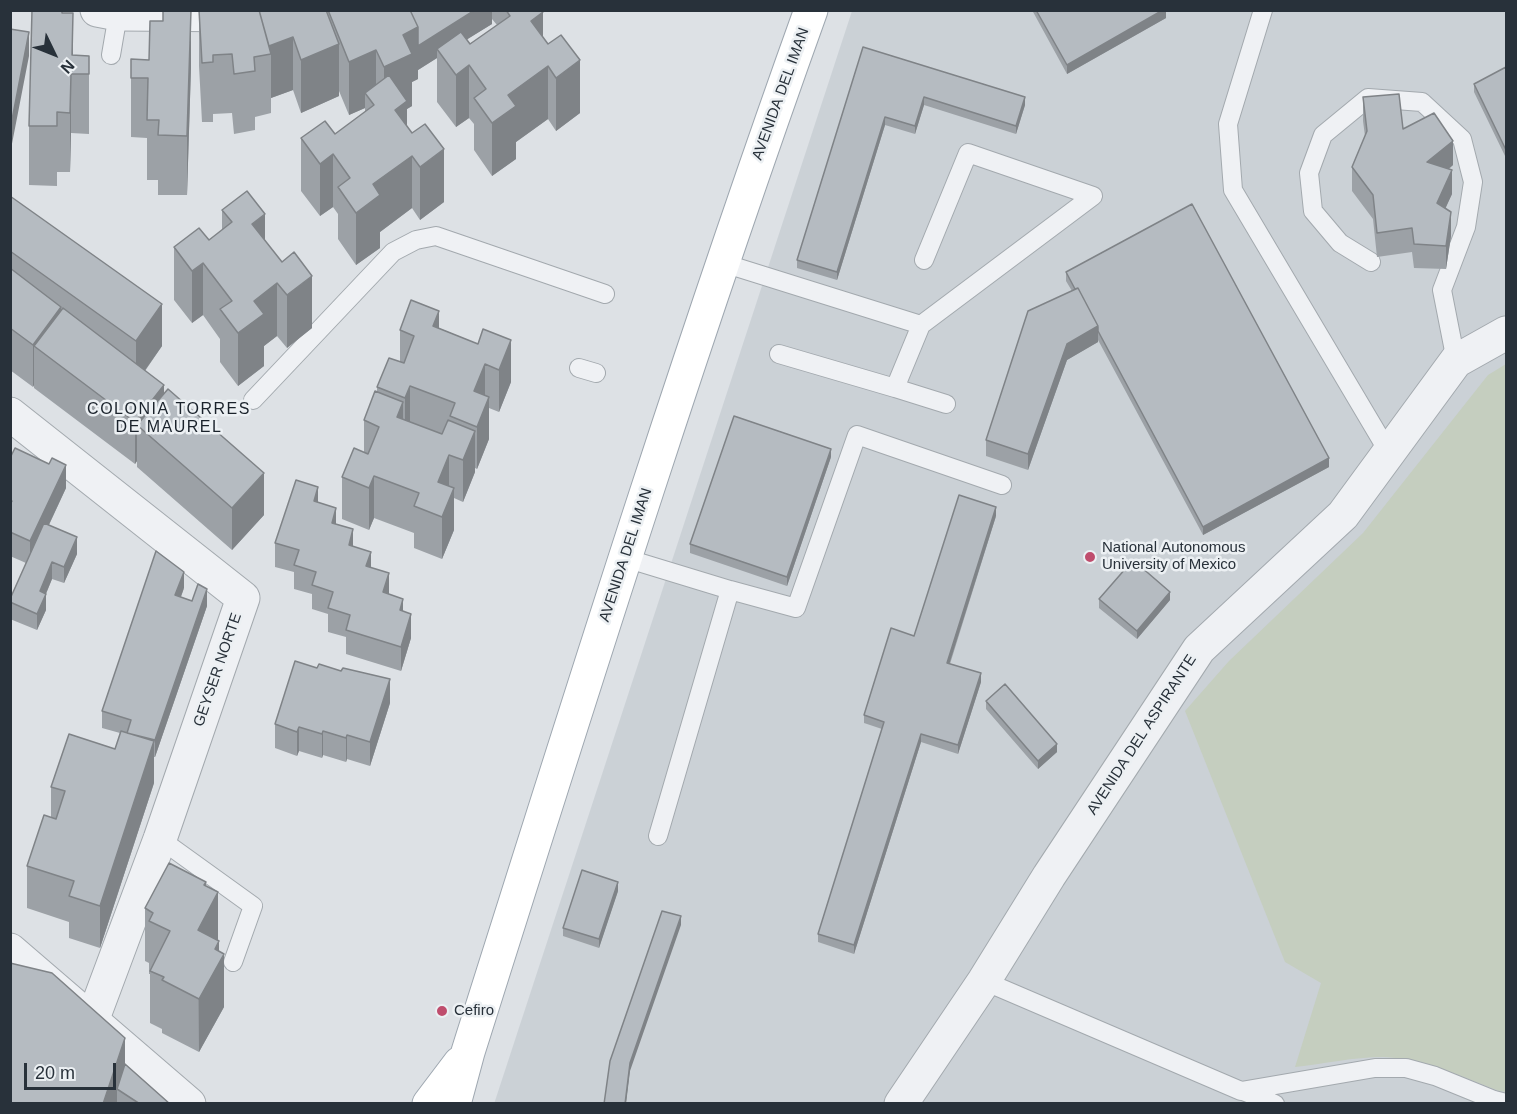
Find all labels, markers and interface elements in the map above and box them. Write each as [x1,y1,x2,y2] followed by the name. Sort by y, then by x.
[24,24,84,84] north arrow
[749,25,813,163] street label: AVENIDA DEL IMAN
[57,57,78,77] text: N
[87,400,251,438] district label: COLONIA TORRES DE MAUREL
[596,486,656,624] street label: AVENIDA DEL IMAN
[1102,539,1245,574] place label: National Autonomous University of Mexico
[1083,550,1097,564] marker: National Autonomous University of Mexico
[190,611,246,729] street label: GEYSER NORTE
[1083,652,1201,818] street label: AVENIDA DEL ASPIRANTE
[454,1002,494,1020] place label: Cefiro
[435,1004,449,1018] marker: Cefiro
[27,1051,118,1089] scale bar
[35,1063,75,1083] text: 20 m

